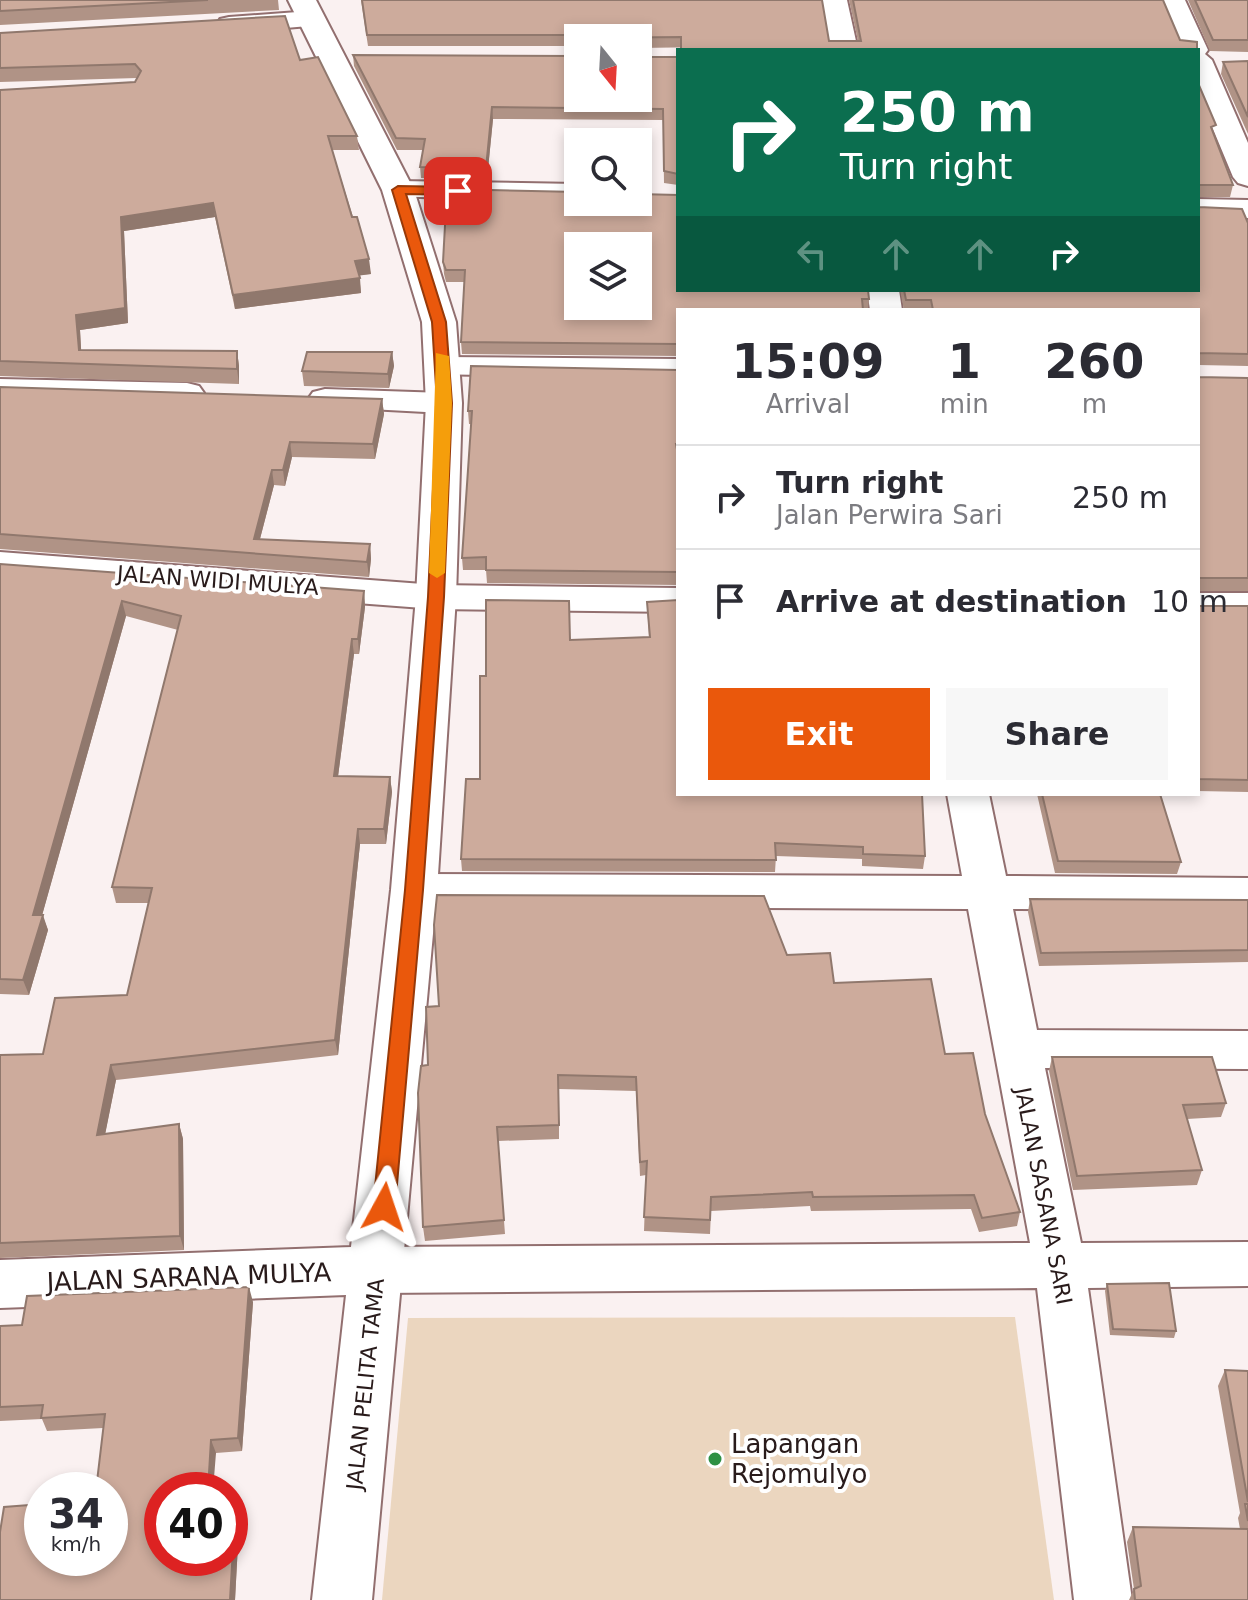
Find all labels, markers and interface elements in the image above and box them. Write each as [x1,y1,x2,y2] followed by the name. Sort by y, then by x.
[564,24,652,112] north arrow
[564,24,652,320] map controls
[840,79,1035,144] text: 250 m
[708,80,812,184] icon: right
[564,128,652,216] button: search
[840,146,1012,187] text: Turn right
[424,157,492,225] pin
[436,169,480,213] icon: arrive
[564,232,652,320] button: layers
[790,232,834,276] icon: left
[874,232,918,276] icon: ahead
[958,232,1002,276] icon: ahead
[1042,232,1086,276] icon: right
[731,333,884,389] text: 15:09
[948,333,981,389] text: 1
[1044,333,1144,389] text: 260
[766,389,850,419] text: Arrival
[940,389,989,419] text: min
[1082,389,1107,419] text: m
[776,465,943,500] text: Turn right
[708,475,752,519] icon: right
[1072,480,1168,515] text: 250 m
[776,500,1003,530] text: Jalan Perwira Sari
[114,561,320,600] street label: JALAN WIDI MULYA
[708,579,752,623] icon: arrive
[776,584,1127,619] text: Arrive at destination
[1151,584,1228,619] text: 10 m
[708,688,930,780] button: Exit
[946,688,1168,780] button: Share
[1010,1083,1077,1307] street label: JALAN SASANA SARI
[342,1165,426,1249] position arrow
[44,1257,332,1297] street label: JALAN SARANA MULYA
[342,1277,389,1493] street label: JALAN PELITA TAMA
[731,1429,867,1489] place label: Lapangan Rejomulyo
[706,1450,724,1468] marker: Lapangan Rejomulyo
[144,1472,248,1576] speed limit sign: 40
[48,1491,104,1537] text: 34
[51,1532,101,1556] text: km/h

